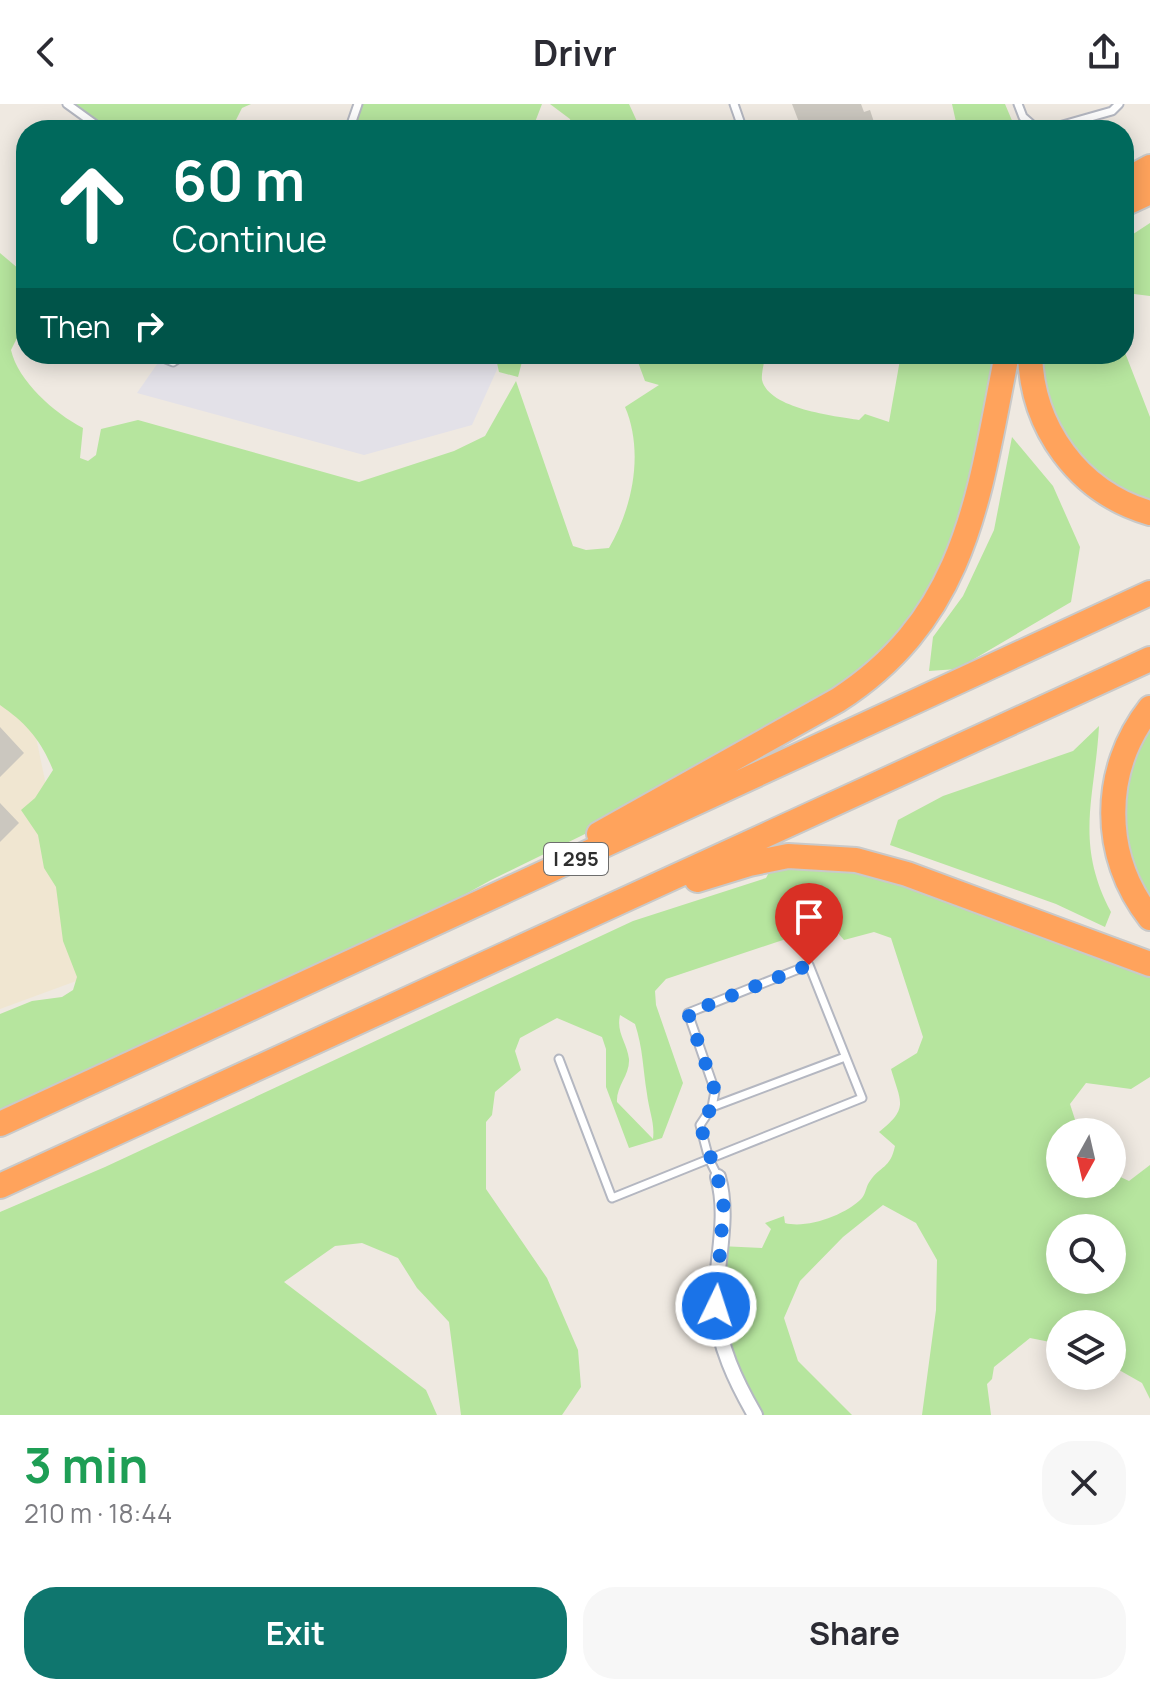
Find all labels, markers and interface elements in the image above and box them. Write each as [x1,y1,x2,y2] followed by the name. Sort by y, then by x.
[533,28,617,77] text: Drivr
[24,30,68,74] icon: back
[1082,30,1126,74] icon: share
[172,141,305,218] text: 60 m
[40,152,144,256] icon: ahead
[172,214,327,263] text: Continue
[127,304,171,348] icon: right
[40,306,111,347] text: Then
[544,843,608,875] road number: I 295
[775,883,843,965] pin
[787,895,831,939] icon: arrive
[1046,1118,1126,1198] north arrow
[1046,1118,1126,1390] map controls
[1046,1214,1126,1294] button: search
[674,1264,758,1348] position arrow
[1046,1310,1126,1390] button: layers
[24,1432,148,1497] text: 3 min
[1042,1441,1126,1525] button: close
[24,1495,172,1531] text: 210 m · 18:44
[24,1587,567,1679] button: Exit
[583,1587,1126,1679] button: Share

